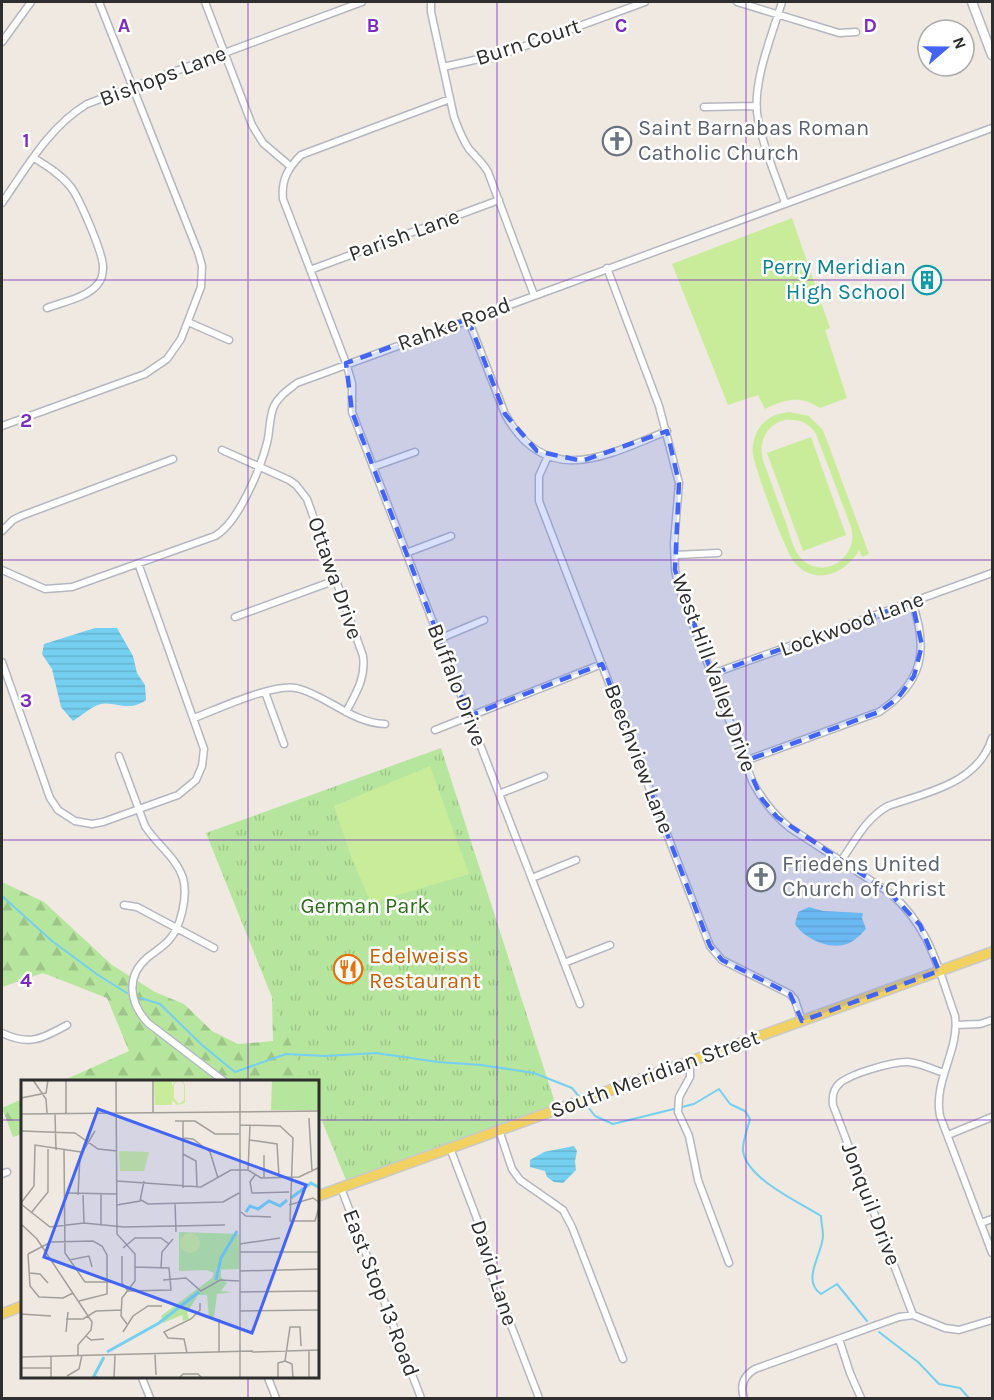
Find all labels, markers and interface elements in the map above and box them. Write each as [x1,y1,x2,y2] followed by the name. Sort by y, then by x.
[472,13,584,71] street label: Burn Court
[118,14,131,37] text: A
[367,14,379,37] text: B
[615,14,627,37] text: C
[863,14,877,37] text: D
[916,18,976,78] north arrow
[949,34,971,52] text: N
[96,40,230,112] street label: Bishops Lane
[638,115,869,166] place label: Saint Barnabas Roman Catholic Church
[601,125,633,157] church icon: Saint Barnabas Roman Catholic Church
[22,129,30,152] text: 1
[345,203,463,267] street label: Parish Lane
[762,254,906,305] place label: Perry Meridian High School
[911,264,943,296] building icon: Perry Meridian High School
[394,292,514,356] street label: Rahke Road
[20,409,32,432] text: 2
[302,513,368,643] street label: Ottawa Drive
[666,571,762,775] street label: West Hill Valley Drive
[776,586,928,662] street label: Lockwood Lane
[422,620,492,750] street label: Buffalo Drive
[599,681,679,837] street label: Beechview Lane
[20,689,32,712] text: 3
[782,851,946,902] place label: Friedens United Church of Christ
[745,861,777,893] church icon: Friedens United Church of Christ
[300,893,430,919] park label: German Park
[369,943,481,994] place label: Edelweiss Restaurant
[332,953,364,985] restaurant icon: Edelweiss Restaurant
[20,969,32,992] text: 4
[547,1024,763,1124] street label: South Meridian Street
[21,1080,320,1379] inset map
[836,1139,906,1269] street label: Jonquil Drive
[337,1206,425,1380] street label: East Stop 13 Road
[465,1217,523,1329] street label: David Lane

